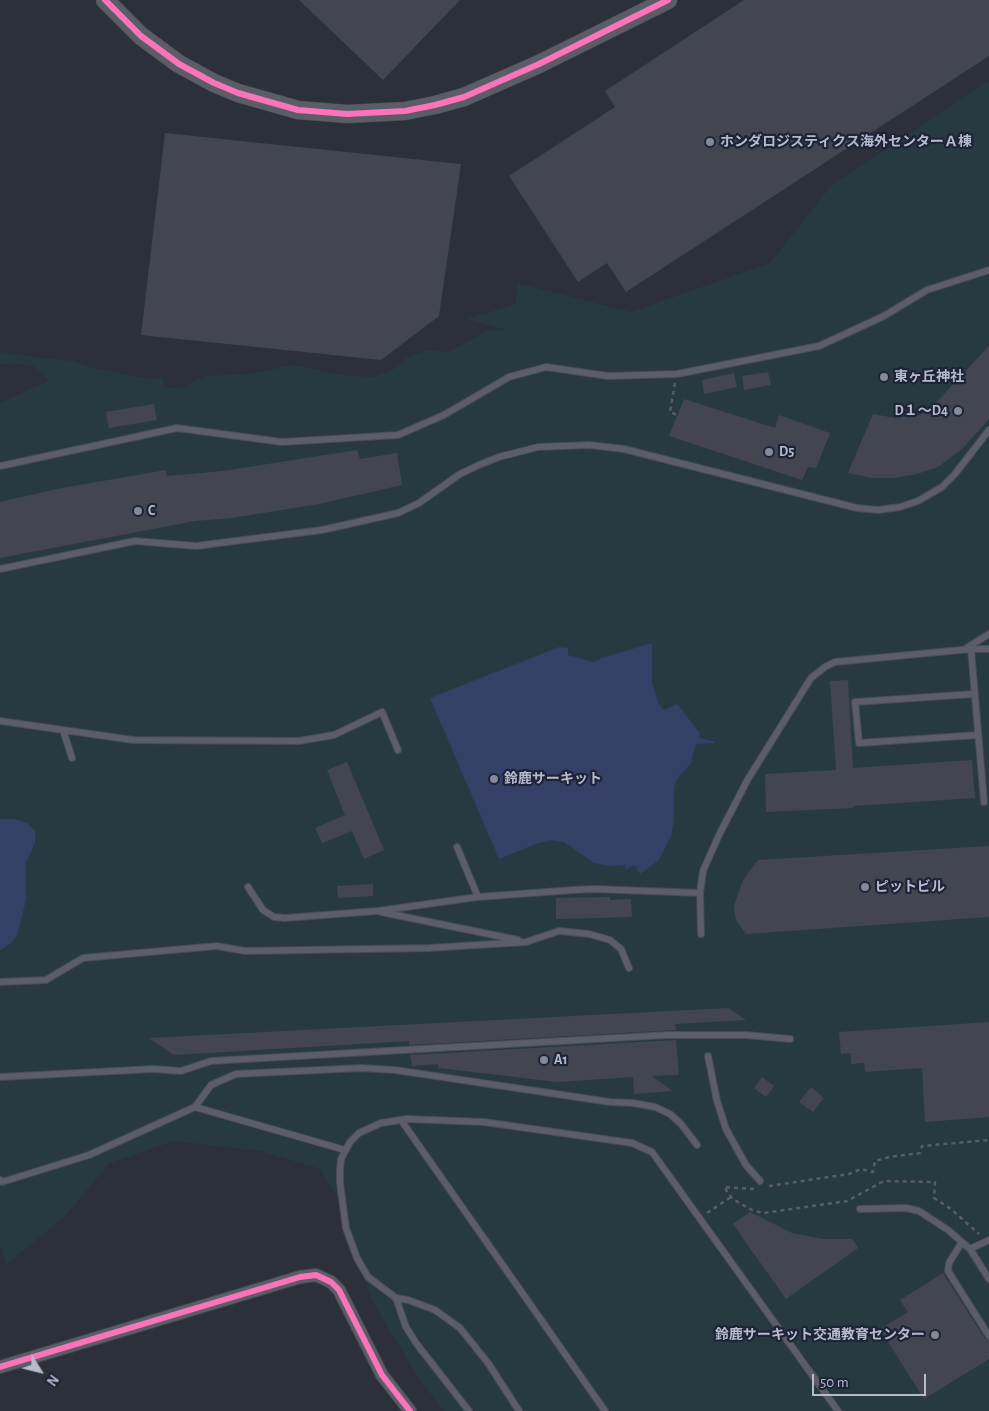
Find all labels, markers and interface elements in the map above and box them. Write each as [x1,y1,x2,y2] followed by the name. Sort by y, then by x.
[720,134,972,150] place label: ホンダロジスティクス海外センターＡ棟
[704,136,716,148] marker: ホンダロジスティクス海外センターＡ棟
[894,369,964,385] place label: 東ヶ丘神社
[878,371,890,383] marker: 東ヶ丘神社
[895,403,948,419] place label: D１～D4
[952,405,964,417] marker: D１～D4
[779,444,794,460] place label: D5
[763,446,775,458] marker: D5
[148,503,155,519] place label: C
[132,505,144,517] marker: C
[504,771,602,787] place label: 鈴鹿サーキット
[488,773,500,785] marker: 鈴鹿サーキット
[875,879,945,895] place label: ピットビル
[859,881,871,893] marker: ピットビル
[554,1052,567,1068] place label: A1
[538,1054,550,1066] marker: A1
[715,1327,925,1343] place label: 鈴鹿サーキット交通教育センター
[929,1329,941,1341] marker: 鈴鹿サーキット交通教育センター
[15,1346,65,1396] north arrow
[814,1364,928,1396] scale bar
[44,1372,61,1388] text: N
[820,1375,849,1390] text: 50 m

